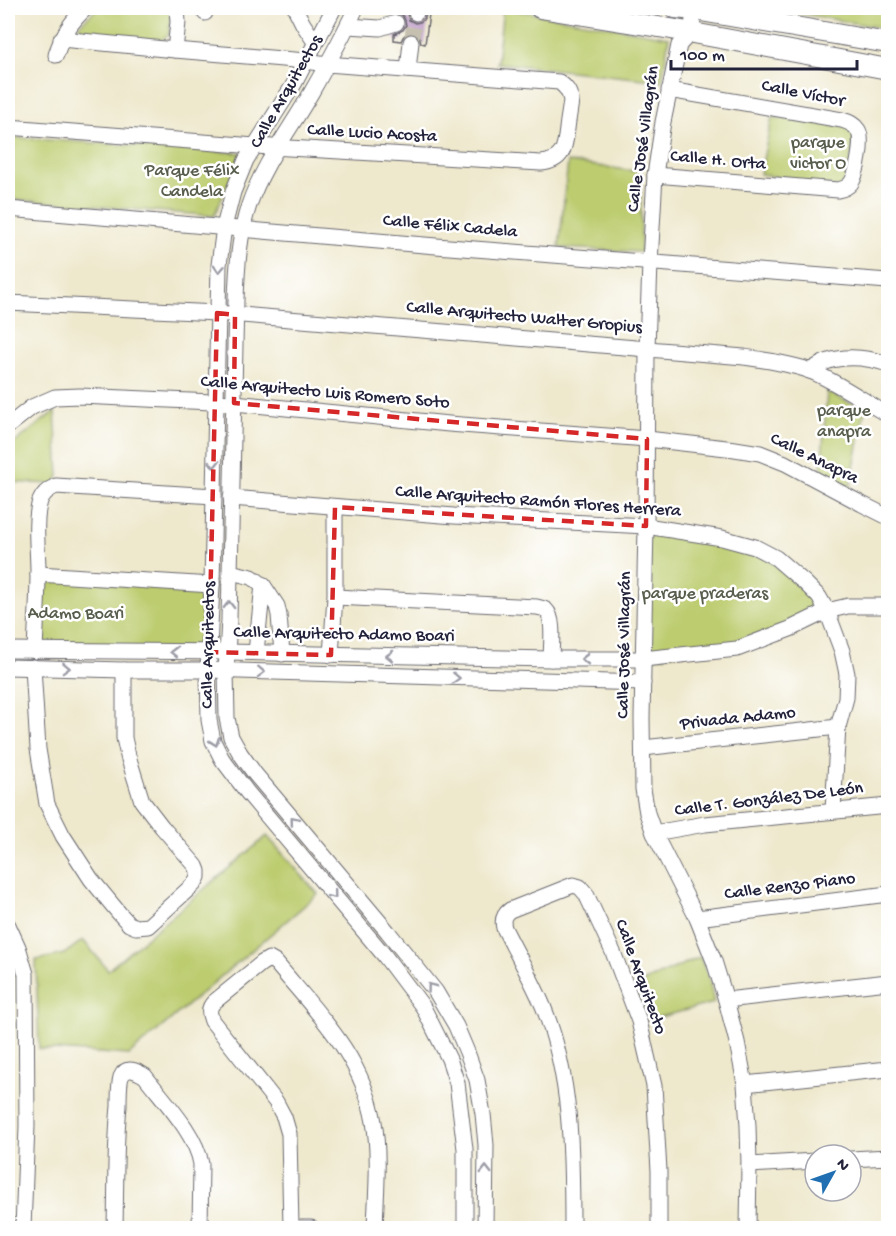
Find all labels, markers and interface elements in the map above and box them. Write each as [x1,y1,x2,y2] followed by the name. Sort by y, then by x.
[246,30,329,152] street label: Calle Arquitectos
[671,33,857,71] scale bar
[679,46,725,67] text: 100 m
[623,64,665,213] street label: Calle José Villagrán
[760,76,848,113] street label: Calle Víctor
[307,120,438,148] street label: Calle Lucio Acosta
[790,133,846,175] park label: parque victor O
[669,146,768,176] street label: Calle H. Orta
[144,161,240,203] park label: Parque Félix Candela
[382,211,519,243] street label: Calle Félix Cadela
[212,264,225,273] one-way arrow
[405,297,644,339] street label: Calle Arquitecto Walter Gropius
[200,372,450,414] street label: Calle Arquitecto Luis Romero Soto
[816,401,872,443] park label: parque anapra
[766,429,862,490] street label: Calle Anapra
[208,459,220,468] one-way arrow
[394,482,683,523] street label: Calle Arquitecto Ramón Flores Herrera
[613,571,637,719] street label: Calle José Villagrán
[197,580,221,709] street label: Calle Arquitectos
[641,584,769,605] park label: parque praderas
[223,600,236,609] one-way arrow
[28,604,124,625] park label: Adamo Boari
[233,623,455,647] street label: Calle Arquitecto Adamo Boari
[169,646,178,658] one-way arrow
[385,650,394,662] one-way arrow
[580,653,589,665] one-way arrow
[61,662,70,675] one-way arrow
[256,666,265,678] one-way arrow
[451,671,460,684] one-way arrow
[678,702,797,736] street label: Privada Adamo
[207,736,220,747] one-way arrow
[674,778,865,822] street label: Calle T. González De León
[290,816,301,827] one-way arrow
[723,869,857,905] street label: Calle Renzo Piano
[326,888,337,899] one-way arrow
[609,917,671,1037] street label: Calle Arquitecto
[428,982,439,993] one-way arrow
[803,1143,863,1203] north arrow
[831,1155,853,1176] text: N
[480,1166,492,1175] one-way arrow

